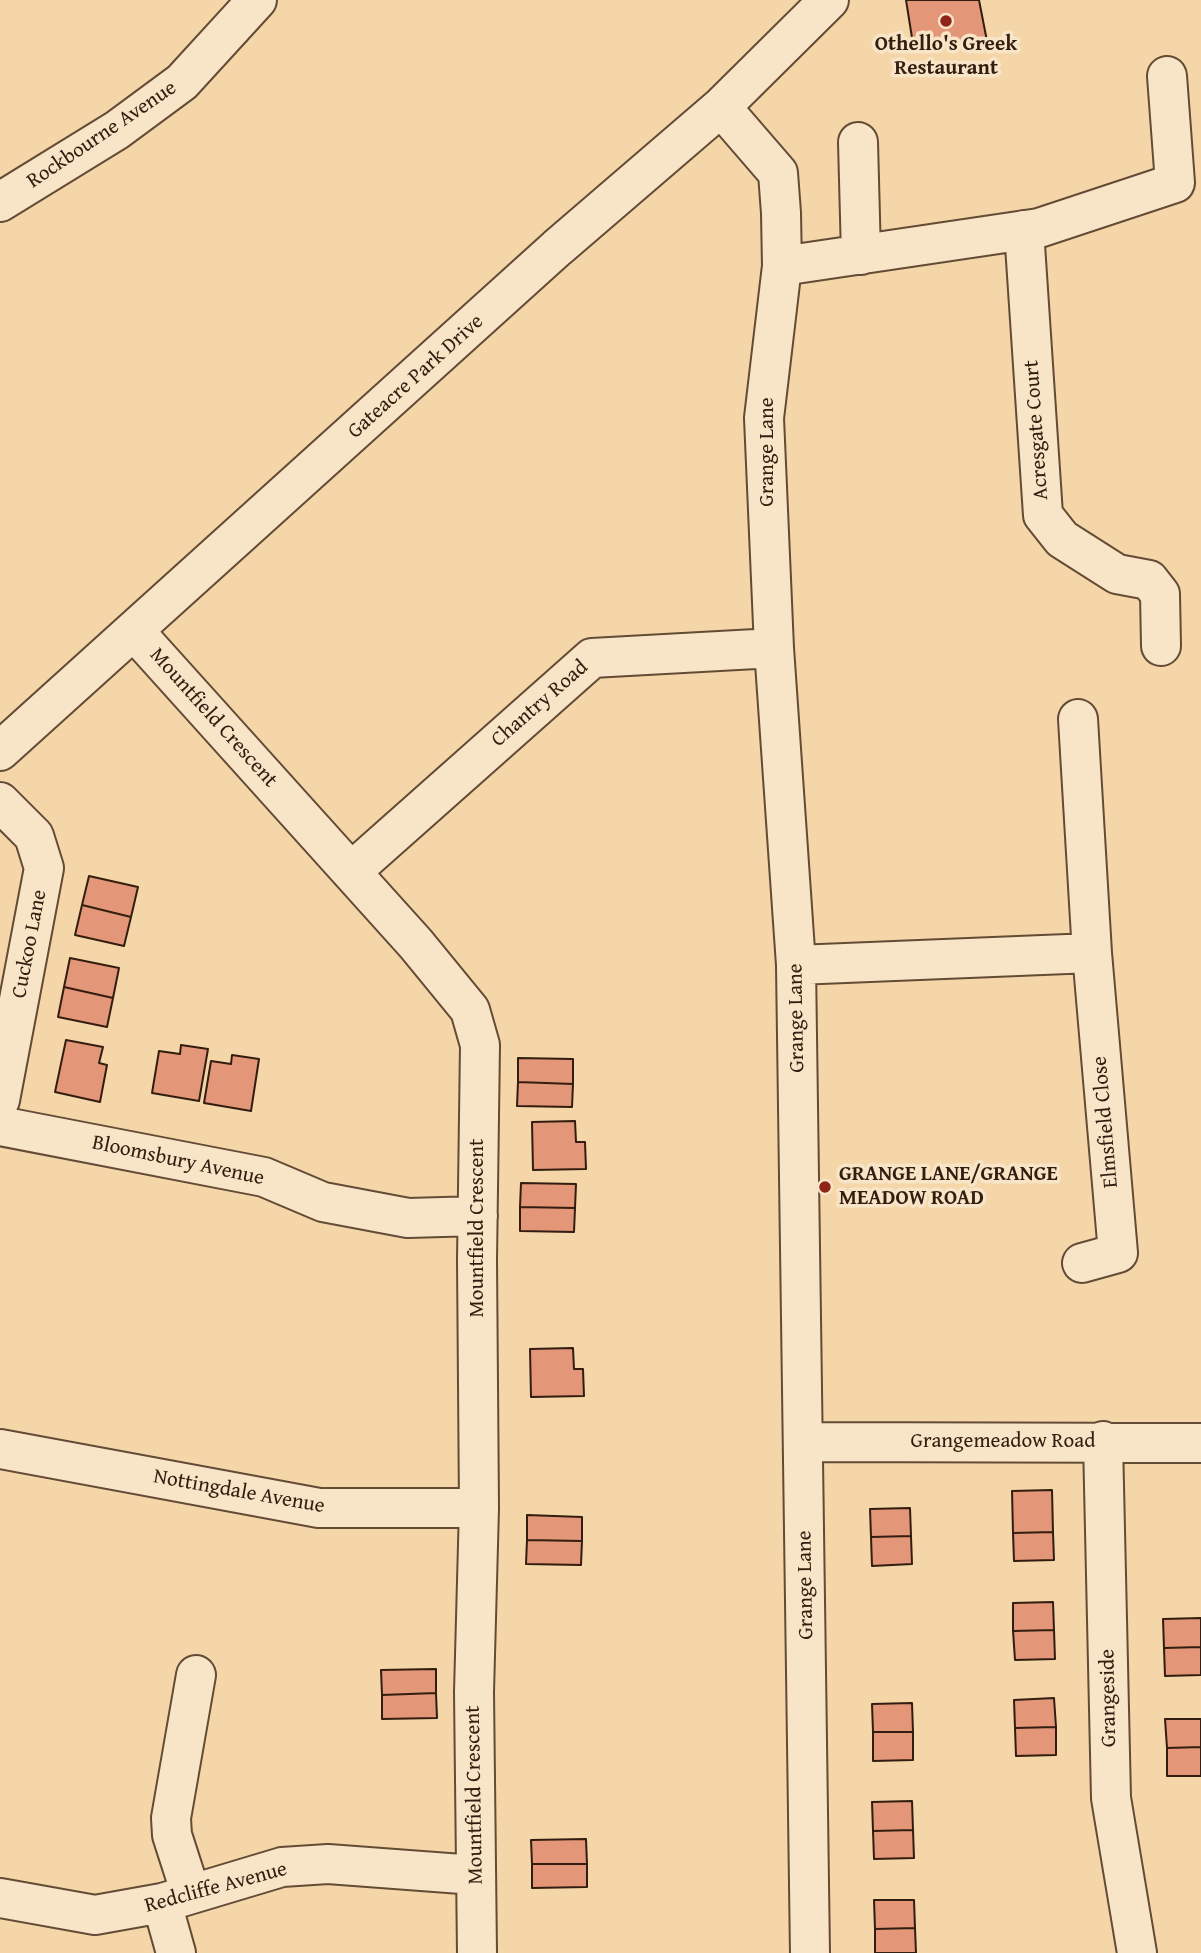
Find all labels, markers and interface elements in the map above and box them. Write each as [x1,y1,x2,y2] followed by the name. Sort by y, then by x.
[938,13,954,29] marker: Othello's Greek Restaurant
[875,32,1017,82] place label: Othello's Greek Restaurant
[22,76,182,194] street label: Rockbourne Avenue
[343,309,489,445] street label: Gateacre Park Drive
[1020,359,1054,501] street label: Acresgate Court
[755,397,781,507] street label: Grange Lane
[144,643,282,793] street label: Mountfield Crescent
[486,655,594,753] street label: Chantry Road
[7,888,53,1000] street label: Cuckoo Lane
[783,963,811,1073] street label: Grange Lane
[1088,1055,1124,1189] street label: Elmsfield Close
[90,1130,266,1192] street label: Bloomsbury Avenue
[465,1138,491,1318] street label: Mountfield Crescent
[839,1162,1058,1212] place label: GRANGE LANE/GRANGE MEADOW ROAD
[817,1179,833,1195] marker: GRANGE LANE/GRANGE MEADOW ROAD
[911,1429,1095,1455] street label: Grangemeadow Road
[151,1465,327,1519] street label: Nottingdale Avenue
[792,1530,820,1640] street label: Grange Lane
[1096,1649,1122,1747] street label: Grangeside
[461,1705,489,1885] street label: Mountfield Crescent
[142,1857,290,1919] street label: Redcliffe Avenue

